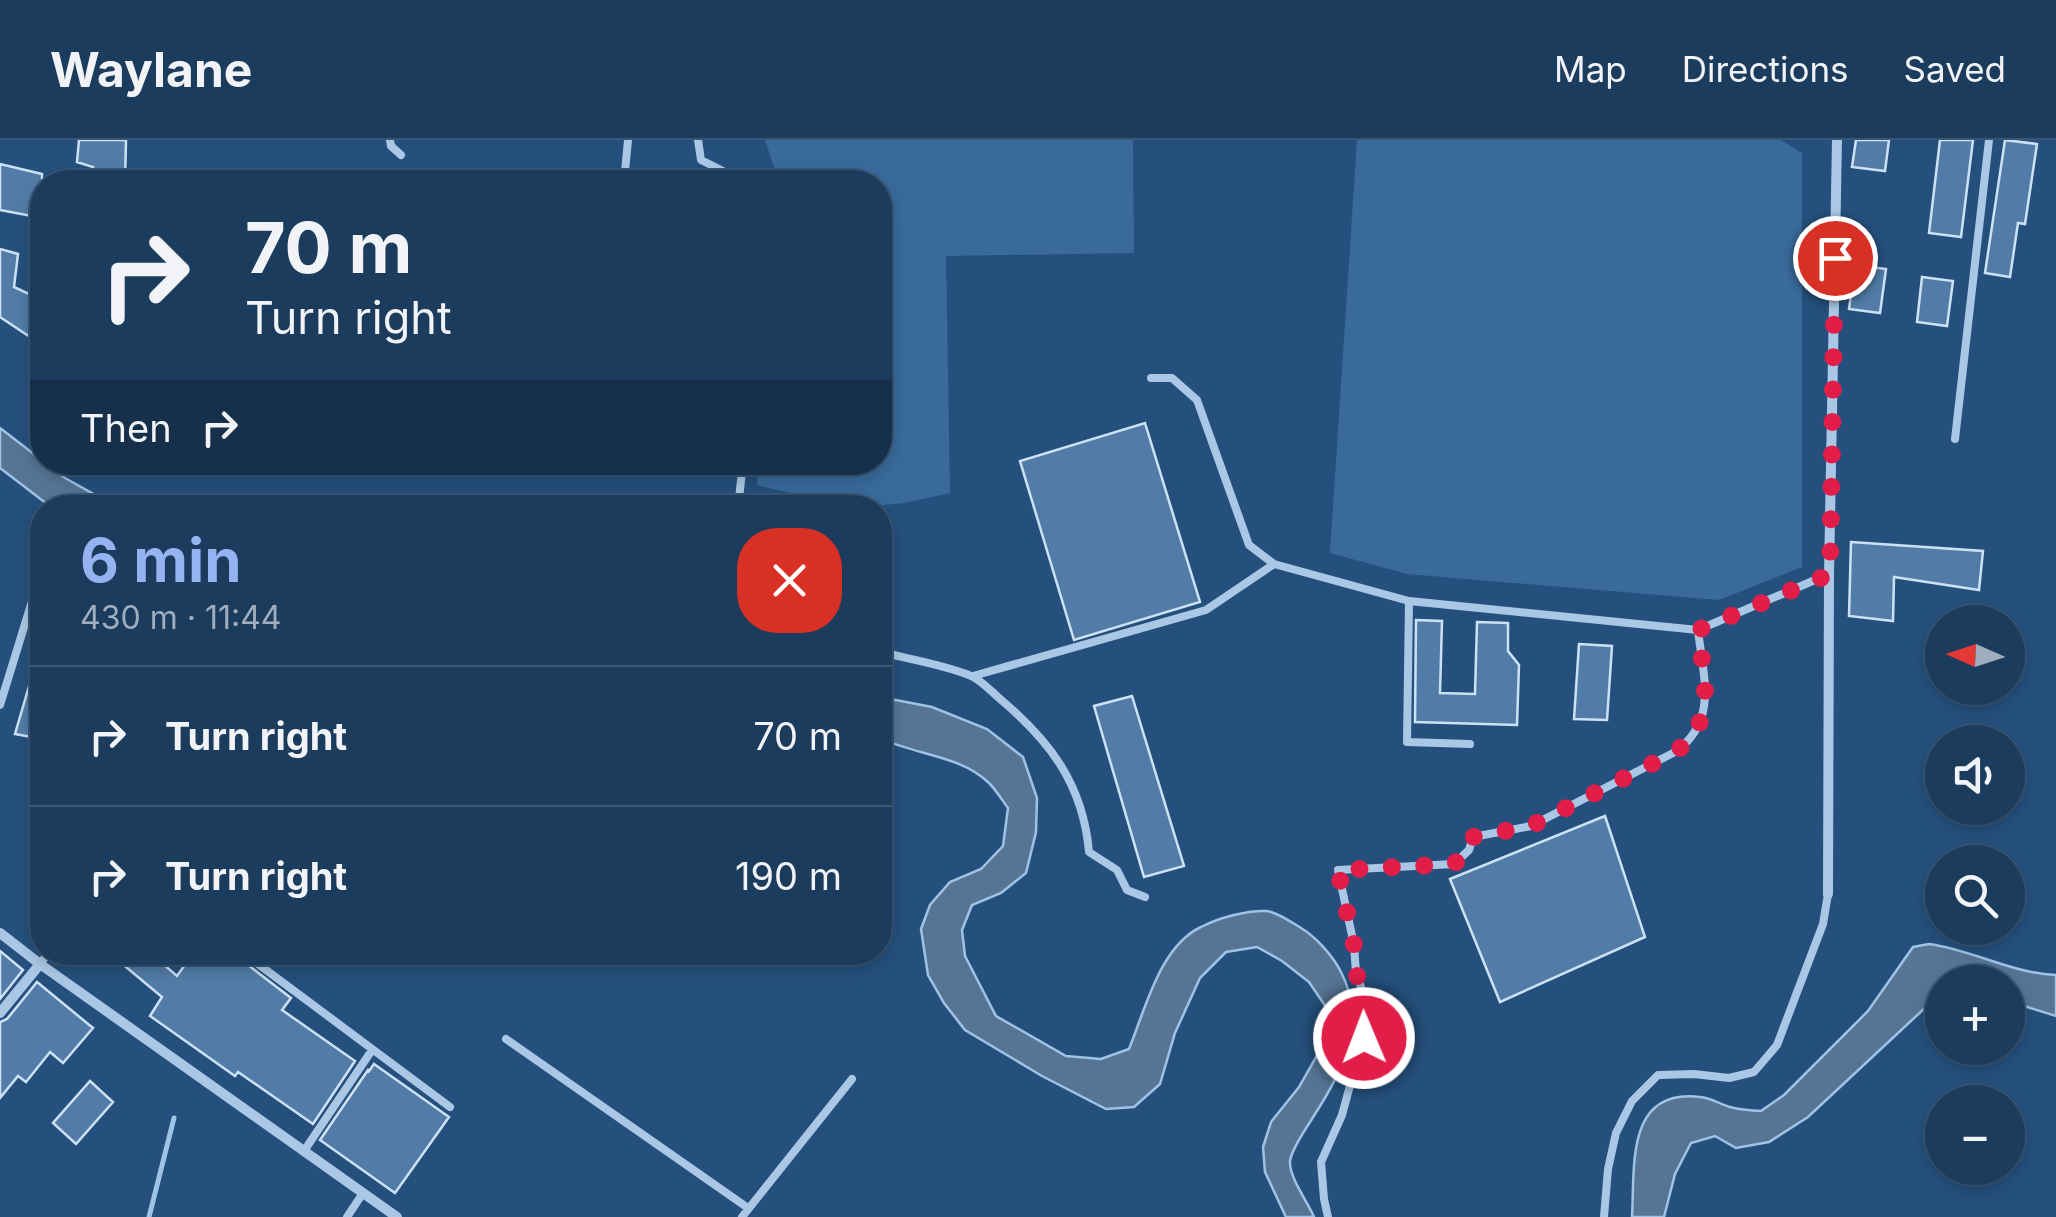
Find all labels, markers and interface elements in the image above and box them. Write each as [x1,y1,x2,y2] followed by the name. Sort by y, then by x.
[50,40,252,99] text: Waylane
[1554,48,1627,90] text: Map
[1682,48,1849,90] text: Directions
[1904,48,2006,90] text: Saved
[245,205,412,290] text: 70 m
[80,210,210,340] icon: right
[1793,216,1878,301] pin
[1808,231,1863,286] icon: arrive
[245,290,452,345] text: Turn right
[192,400,247,455] icon: right
[80,405,172,451] text: Then
[80,524,242,596] text: 6 min
[737,528,842,633] button: close
[80,598,281,637] text: 430 m · 11:44
[1925,605,2025,705] north arrow
[1925,605,2025,1185] map controls
[80,709,135,764] icon: right
[165,713,347,759] text: Turn right
[753,713,842,759] text: 70 m
[1925,725,2025,825] button: sound
[1925,845,2025,945] button: search
[80,849,135,904] icon: right
[165,853,347,899] text: Turn right
[735,853,842,899] text: 190 m
[1925,965,2025,1065] button: +
[1312,986,1416,1090] position arrow
[1925,1085,2025,1185] button: −

